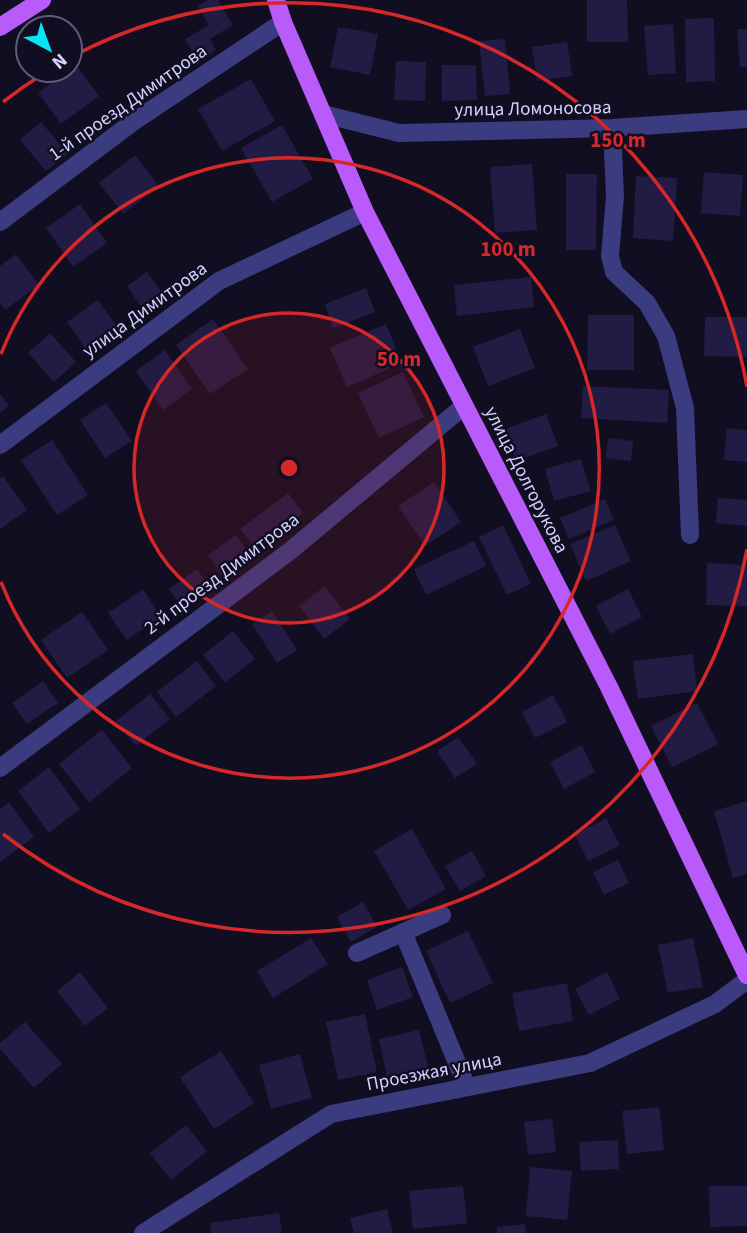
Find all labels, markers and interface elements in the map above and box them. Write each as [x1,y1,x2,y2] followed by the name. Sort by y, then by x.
[14,14,84,84] north arrow
[43,38,213,168] street label: 1-й проезд Димитрова
[46,46,73,75] text: N
[454,94,612,124] street label: улица Ломоносова
[590,125,646,155] text: 150 m
[480,234,536,264] text: 100 m
[77,256,213,364] street label: улица Димитрова
[377,344,421,374] text: 50 m
[477,402,575,558] street label: улица Долгорукова
[277,456,301,480] centre of rings
[139,507,305,641] street label: 2-й проезд Димитрова
[364,1046,504,1098] street label: Проезжая улица

